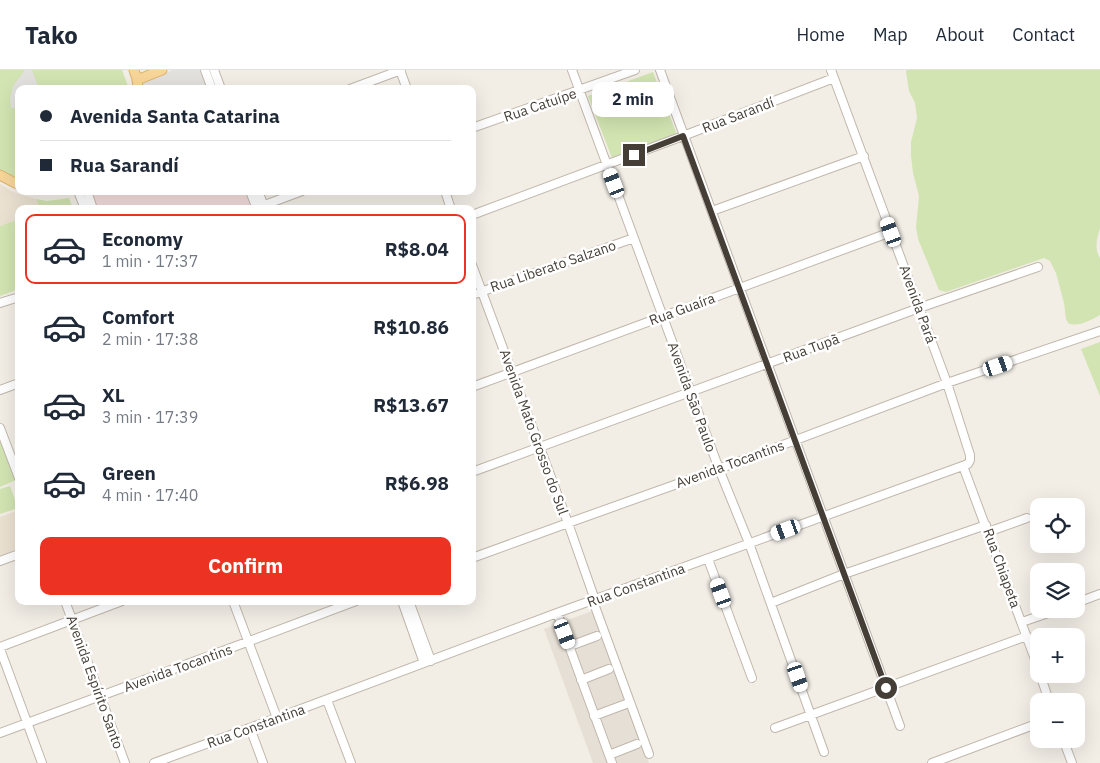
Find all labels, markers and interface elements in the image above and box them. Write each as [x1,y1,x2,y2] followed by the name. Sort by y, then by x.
[25,19,78,51] text: Tako
[797,23,845,46] text: Home
[873,23,908,46] text: Map
[936,23,984,46] text: About
[1012,23,1075,46] text: Contact
[593,82,675,118] callout: 2 min
[501,84,579,126] street label: Rua Catuípe
[612,89,654,109] text: 2 min
[700,93,777,137] street label: Rua Sarandí
[70,104,280,128] text: Avenida Santa Catarina
[623,144,645,166] route end
[70,153,179,177] text: Rua Sarandí
[601,166,626,200] car
[878,215,903,249] car
[42,227,87,272] icon: car
[102,227,183,251] text: Economy
[488,236,618,296] street label: Rua Liberato Salzano
[385,237,449,261] text: R$8.04
[102,251,198,271] text: 1 min · 17:37
[896,262,941,346] street label: Avenida Pará
[647,289,718,329] street label: Rua Guaíra
[42,305,87,350] icon: car
[102,305,175,329] text: Comfort
[373,315,449,339] text: R$10.86
[102,329,198,349] text: 2 min · 17:38
[780,329,842,366] street label: Rua Tupã
[664,340,720,455] street label: Avenida São Paulo
[496,347,572,517] street label: Avenida Mato Grosso do Sul
[981,354,1014,378] car
[42,383,87,428] icon: car
[102,383,125,407] text: XL
[373,393,449,417] text: R$13.67
[102,407,198,427] text: 3 min · 17:39
[673,436,787,492] street label: Avenida Tocantins
[42,461,87,506] icon: car
[102,461,156,485] text: Green
[385,471,449,495] text: R$6.98
[102,485,198,505] text: 4 min · 17:40
[1030,498,1085,748] map controls
[1030,498,1085,553] button: locate
[769,518,802,542] car
[979,526,1025,611] street label: Rua Chiapeta
[40,537,451,595] button: Confirm
[584,559,688,611] street label: Rua Constantina
[1030,563,1085,618] button: layers
[708,576,733,610] car
[62,613,128,751] street label: Avenida Espírito Santo
[552,617,577,651] car
[1030,628,1085,683] button: +
[121,640,235,696] street label: Avenida Tocantins
[786,660,809,694] car
[875,677,897,699] route start
[1030,693,1085,748] button: −
[204,700,308,752] street label: Rua Constantina

